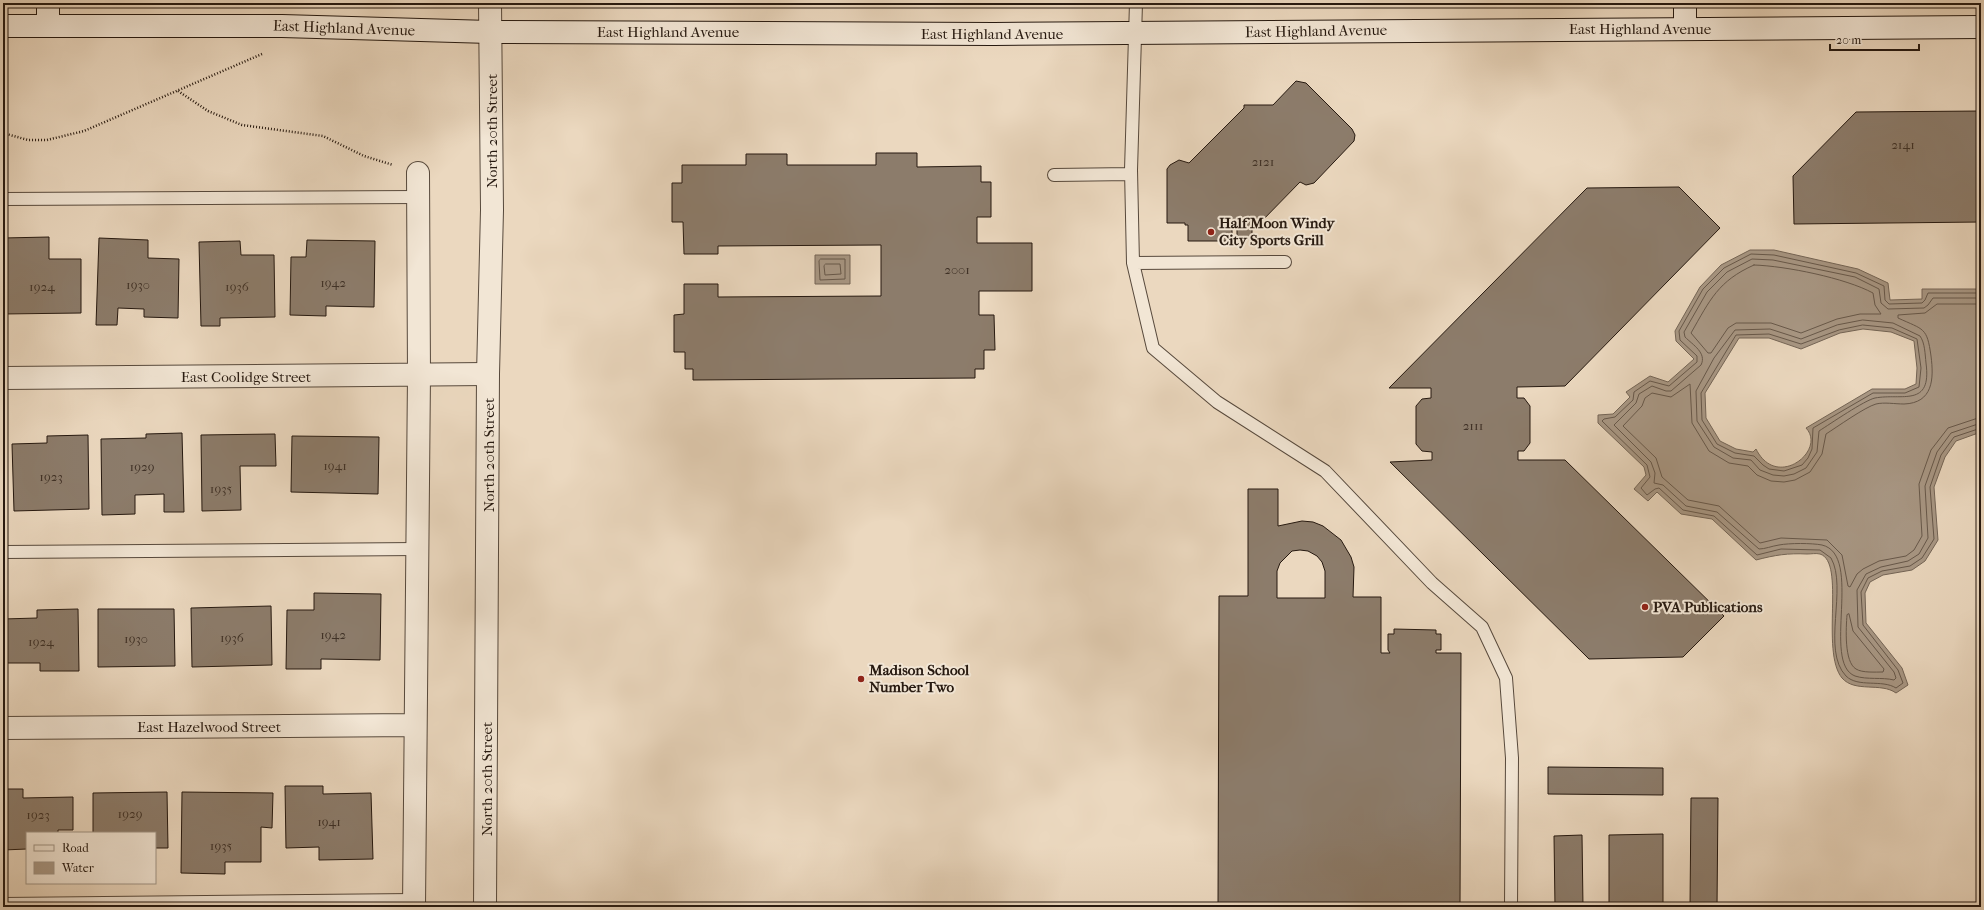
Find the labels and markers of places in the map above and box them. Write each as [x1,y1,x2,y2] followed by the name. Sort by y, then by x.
[1219,214,1335,249] place label: Half Moon Windy City Sports Grill
[1206,227,1216,237] marker: Half Moon Windy City Sports Grill
[1653,598,1763,616] place label: PVA Publications
[1640,602,1650,612] marker: PVA Publications
[868,661,970,696] place label: Madison School Number Two
[856,674,866,684] marker: Madison School Number Two

